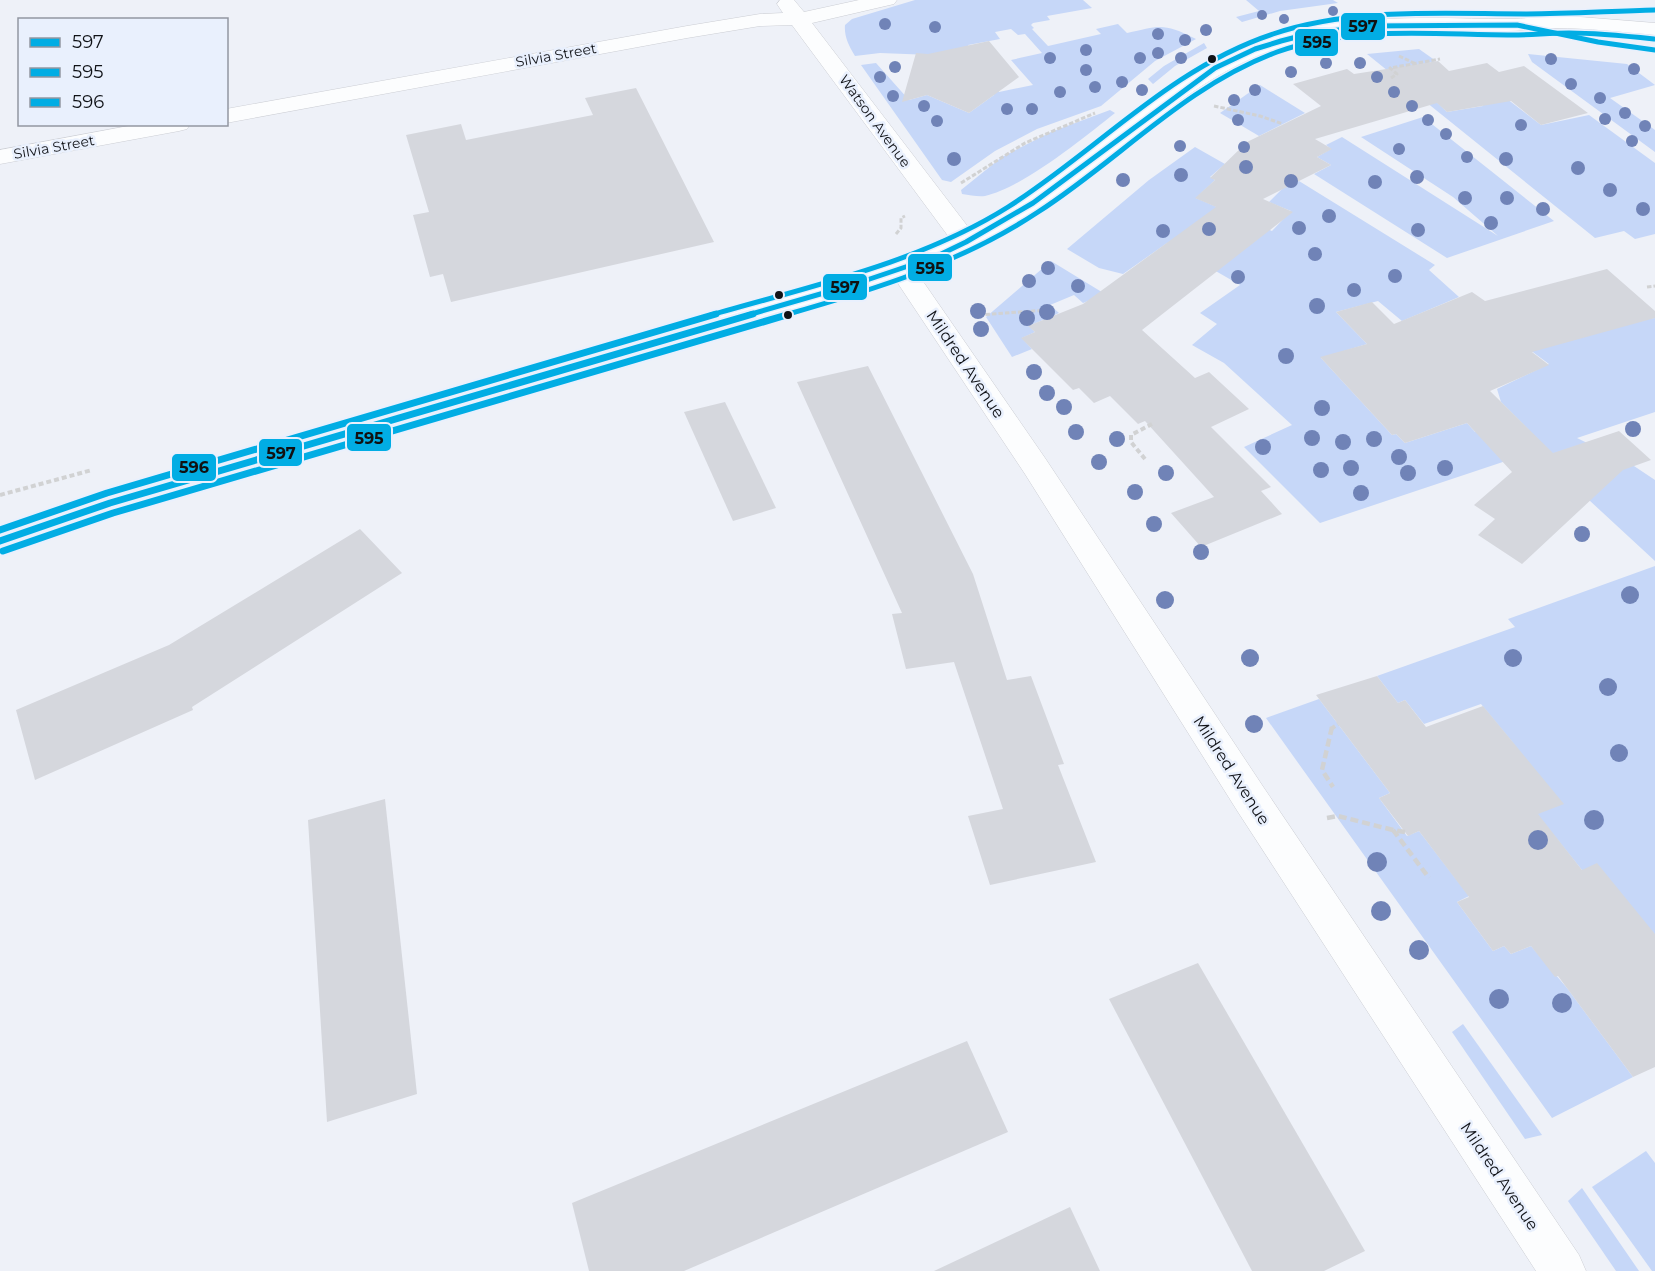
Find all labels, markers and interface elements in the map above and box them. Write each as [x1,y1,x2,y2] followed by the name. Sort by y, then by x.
[1340,12,1386,41] line badge: 597
[1348,17,1378,36] text: 597
[18,18,228,126] legend
[1294,28,1339,57] line badge: 595
[72,31,104,53] text: 597
[1302,33,1332,52] text: 595
[514,39,598,71] street label: Silvia Street
[1206,53,1218,65] unlabelled marker
[72,61,103,83] text: 595
[835,71,915,171] street label: Watson Avenue
[72,91,104,113] text: 596
[12,131,96,163] street label: Silvia Street
[907,253,953,282] line badge: 595
[915,259,945,278] text: 595
[822,273,868,301] line badge: 597
[830,278,860,297] text: 597
[773,289,785,301] unlabelled marker
[922,307,1009,422] street label: Mildred Avenue
[782,309,794,321] unlabelled marker
[346,423,392,452] line badge: 595
[354,429,384,448] text: 595
[258,438,303,467] line badge: 597
[266,444,296,463] text: 597
[171,453,217,482] line badge: 596
[179,458,209,477] text: 596
[1189,712,1274,828] street label: Mildred Avenue
[1456,1119,1543,1234] street label: Mildred Avenue

